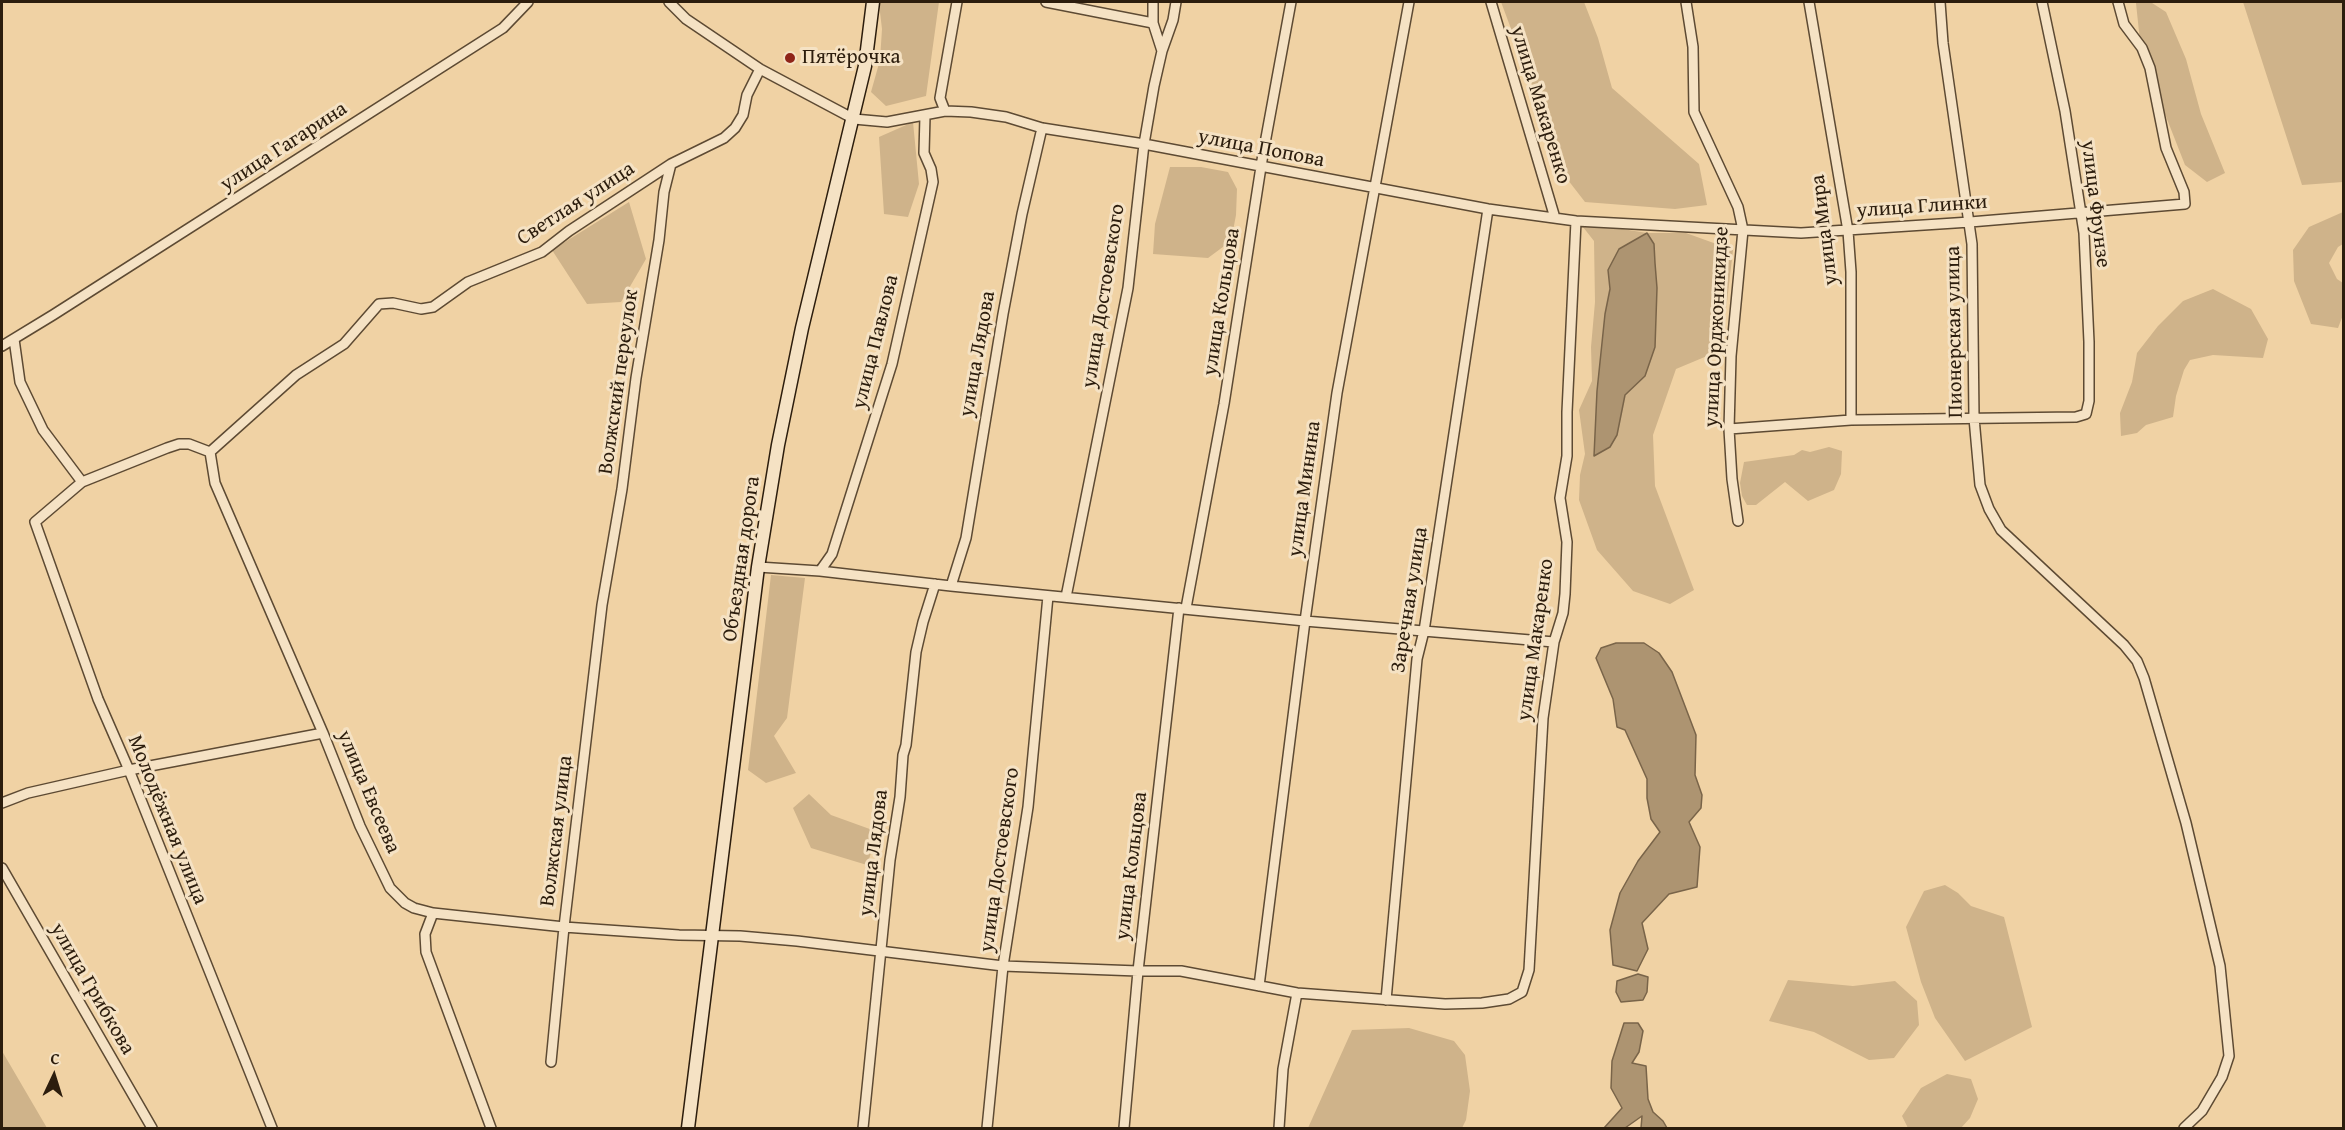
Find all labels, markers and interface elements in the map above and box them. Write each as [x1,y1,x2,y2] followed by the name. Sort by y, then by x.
[1504,23,1576,187] street label: улица Макаренко
[802,45,900,71] place label: Пятёрочка
[783,51,797,65] marker: Пятёрочка
[216,97,352,197] street label: улица Гагарина
[1196,124,1326,174] street label: улица Попова
[2075,139,2115,269] street label: улица Фрунзе
[512,157,640,251] street label: Светлая улица
[1806,173,1844,287] street label: улица Мира
[1856,190,1988,224] street label: улица Глинки
[1077,202,1131,390] street label: улица Достоевского
[1198,226,1246,378] street label: улица Кольцова
[1699,226,1735,428] street label: улица Орджоникидзе
[1941,246,1969,418] street label: Пионерская улица
[847,272,905,412] street label: улица Павлова
[594,288,644,476] street label: Волжский переулок
[955,289,1001,419] street label: улица Лядова
[1283,419,1327,559] street label: улица Минина
[718,475,766,643] street label: Объездная дорога
[1386,525,1434,675] street label: Заречная улица
[1512,557,1560,723] street label: улица Макаренко
[331,727,405,857] street label: улица Евсеева
[122,732,212,908] street label: Молодёжная улица
[535,754,579,908] street label: Волжская улица
[975,766,1025,954] street label: улица Достоевского
[854,788,894,918] street label: улица Лядова
[1110,790,1154,942] street label: улица Кольцова
[44,919,140,1059] street label: улица Грибкова
[24,1046,84,1106] north arrow
[50,1046,61,1070] text: С

